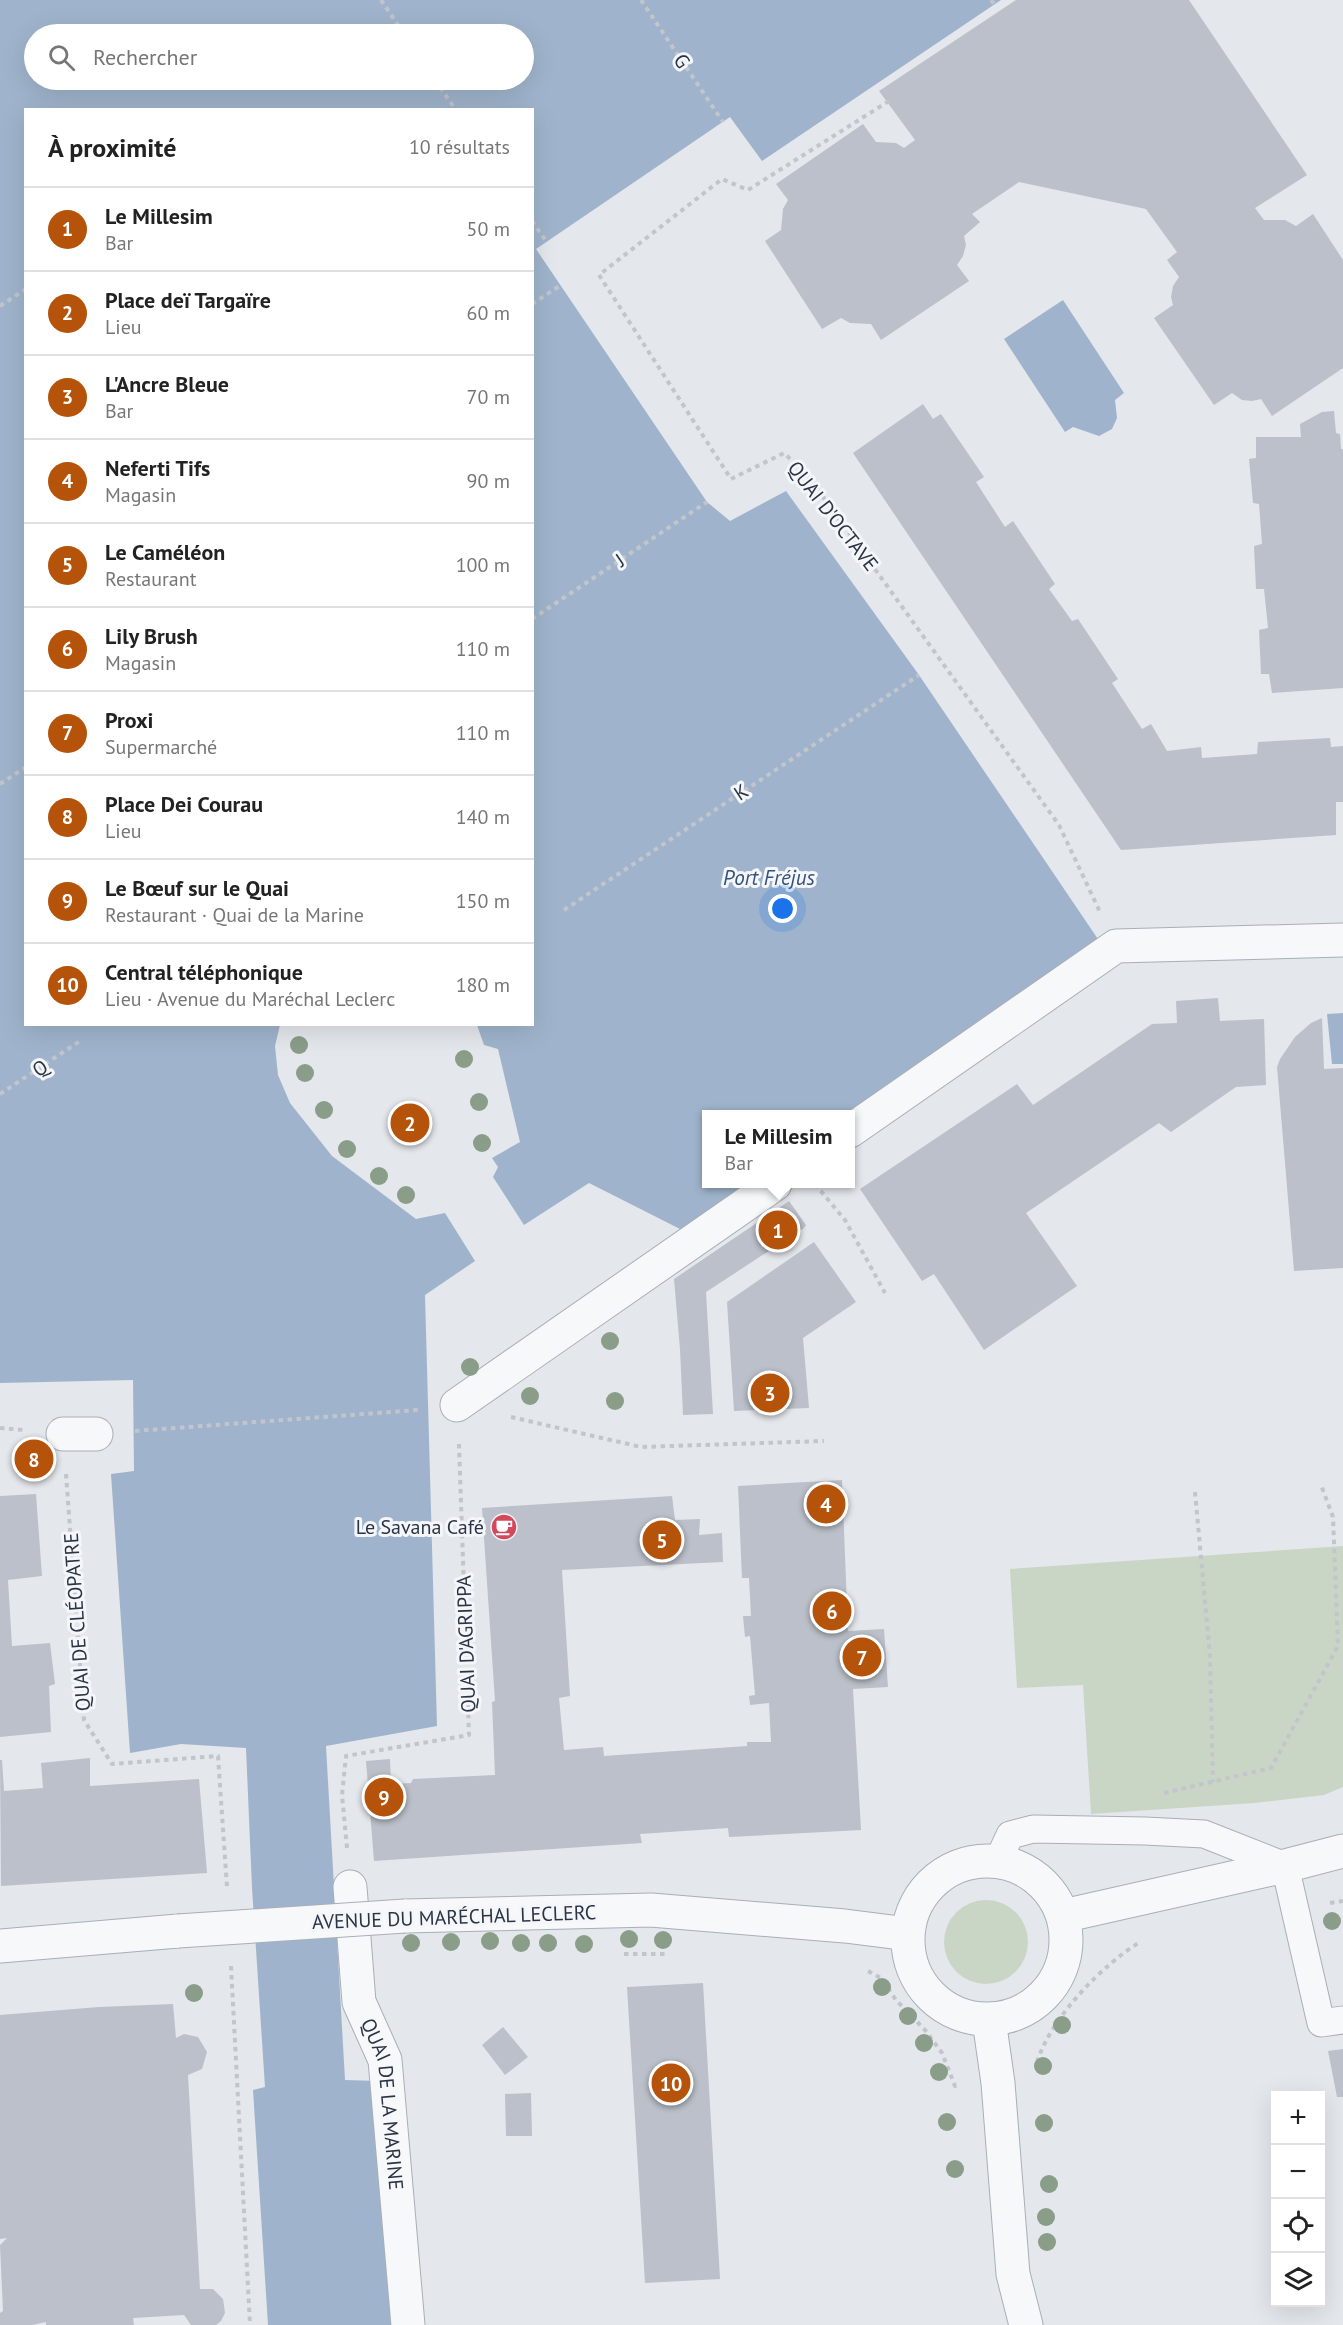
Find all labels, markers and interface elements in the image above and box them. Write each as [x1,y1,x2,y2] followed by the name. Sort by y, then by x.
[24,24,534,90] search box
[45,41,78,74] icon: search
[93,43,197,71] text: Rechercher
[668,49,696,73] street label: G
[48,131,176,164] text: À proximité
[409,134,510,160] text: 10 résultats
[105,202,213,230] text: Le Millesim
[62,216,73,242] text: 1
[467,216,510,242] text: 50 m
[105,230,133,256] text: Bar
[105,286,271,314] text: Place deï Targaïre
[62,300,73,326] text: 2
[467,300,510,326] text: 60 m
[105,314,142,340] text: Lieu
[105,370,229,398] text: L'Ancre Bleue
[62,384,73,410] text: 3
[467,384,510,410] text: 70 m
[105,398,133,424] text: Bar
[105,454,210,482] text: Neferti Tifs
[782,456,884,576] street label: QUAI D'OCTAVE
[62,468,73,494] text: 4
[467,468,510,494] text: 90 m
[105,482,176,508] text: Magasin
[105,538,225,566] text: Le Caméléon
[609,548,630,573] street label: J
[62,552,73,578] text: 5
[456,552,510,578] text: 100 m
[105,566,196,592] text: Restaurant
[105,622,198,650] text: Lily Brush
[62,636,73,662] text: 6
[456,636,510,662] text: 110 m
[105,650,176,676] text: Magasin
[105,706,153,734] text: Proxi
[62,720,73,746] text: 7
[456,720,510,746] text: 110 m
[105,734,217,760] text: Supermarché
[729,778,753,806] street label: K
[105,790,263,818] text: Place Dei Courau
[62,804,73,830] text: 8
[456,804,510,830] text: 140 m
[105,818,142,844] text: Lieu
[723,864,816,891] water label: Port Fréjus
[105,874,289,902] text: Le Bœuf sur le Quai
[62,888,73,914] text: 9
[456,888,510,914] text: 150 m
[768,894,797,923] your location
[105,902,364,928] text: Restaurant · Quai de la Marine
[105,958,303,986] text: Central téléphonique
[56,972,79,998] text: 10
[456,972,510,998] text: 180 m
[105,986,395,1012] text: Lieu · Avenue du Maréchal Leclerc
[27,1053,54,1083] street label: Q
[390,1100,430,1146] pin: 2
[702,1110,855,1188] popup
[725,1122,832,1150] text: Le Millesim
[725,1150,753,1176] text: Bar
[758,1208,798,1252] pin: 1
[750,1370,790,1416] pin: 3
[15,1436,54,1482] pin: 8
[806,1482,846,1526] pin: 4
[489,1512,519,1542] cafe icon: Le Savana Café
[356,1514,484,1540] place label: Le Savana Café
[642,1518,682,1562] pin: 5
[58,1532,96,1712] street label: QUAI DE CLÉOPATRE
[451,1574,481,1713] street label: QUAI D'AGRIPPA
[812,1588,852,1634] pin: 6
[842,1634,882,1680] pin: 7
[364,1774,404,1820] pin: 9
[311,1899,597,1935] street label: AVENUE DU MARÉCHAL LECLERC
[355,2014,409,2191] street label: QUAI DE LA MARINE
[652,2060,690,2106] pin: 10
[1271,2091,1325,2307] map controls
[1271,2091,1325,2145] button: +
[1271,2145,1325,2199] button: −
[1271,2199,1325,2253] button: locate
[1271,2253,1325,2307] button: layers

